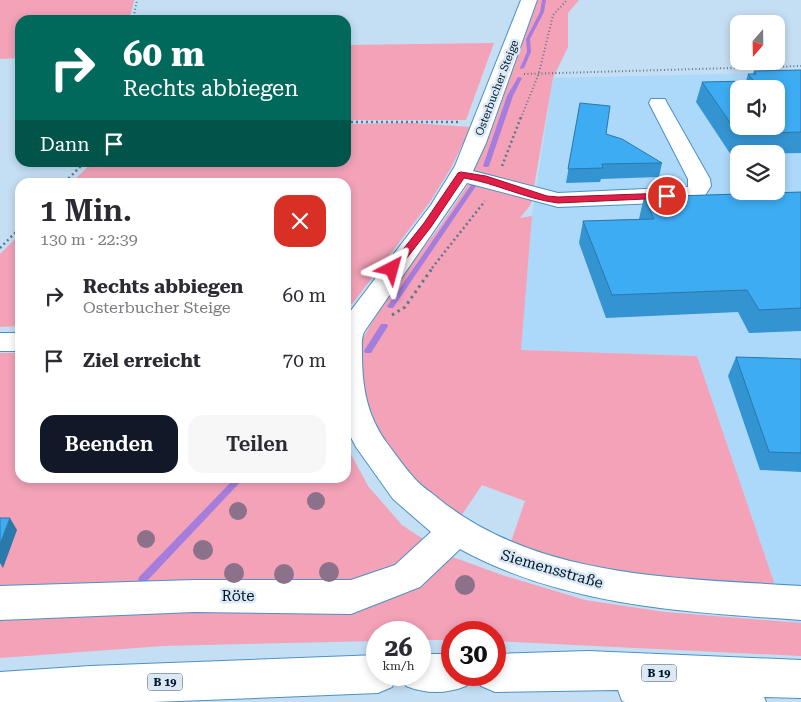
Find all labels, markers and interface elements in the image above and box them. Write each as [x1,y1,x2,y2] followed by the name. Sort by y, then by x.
[730,15,785,70] north arrow
[730,15,785,200] map controls
[123,34,205,75] text: 60 m
[40,35,105,100] icon: right
[473,38,521,138] street label: Osterbucher Steige
[123,76,298,101] text: Rechts abbiegen
[730,80,785,135] button: sound
[100,130,128,158] icon: arrive
[40,133,90,156] text: Dann
[730,145,785,200] button: layers
[646,175,688,217] pin
[653,182,681,210] icon: arrive
[40,193,132,228] text: 1 Min.
[274,195,326,247] button: close
[40,230,138,249] text: 130 m · 22:39
[365,242,417,294] position arrow
[83,275,243,298] text: Rechts abbiegen
[40,282,68,310] icon: right
[283,284,326,307] text: 60 m
[83,298,231,317] text: Osterbucher Steige
[40,347,68,375] icon: arrive
[83,349,201,372] text: Ziel erreicht
[283,349,326,372] text: 70 m
[40,415,178,473] button: Beenden
[188,415,326,473] button: Teilen
[499,546,605,592] street label: Siemensstraße
[221,587,255,605] street label: Röte
[441,621,506,686] speed limit sign: 30
[384,633,413,662] text: 26
[382,659,415,673] text: km/h
[642,664,676,681] road number: B 19
[148,674,182,690] road number: B 19

